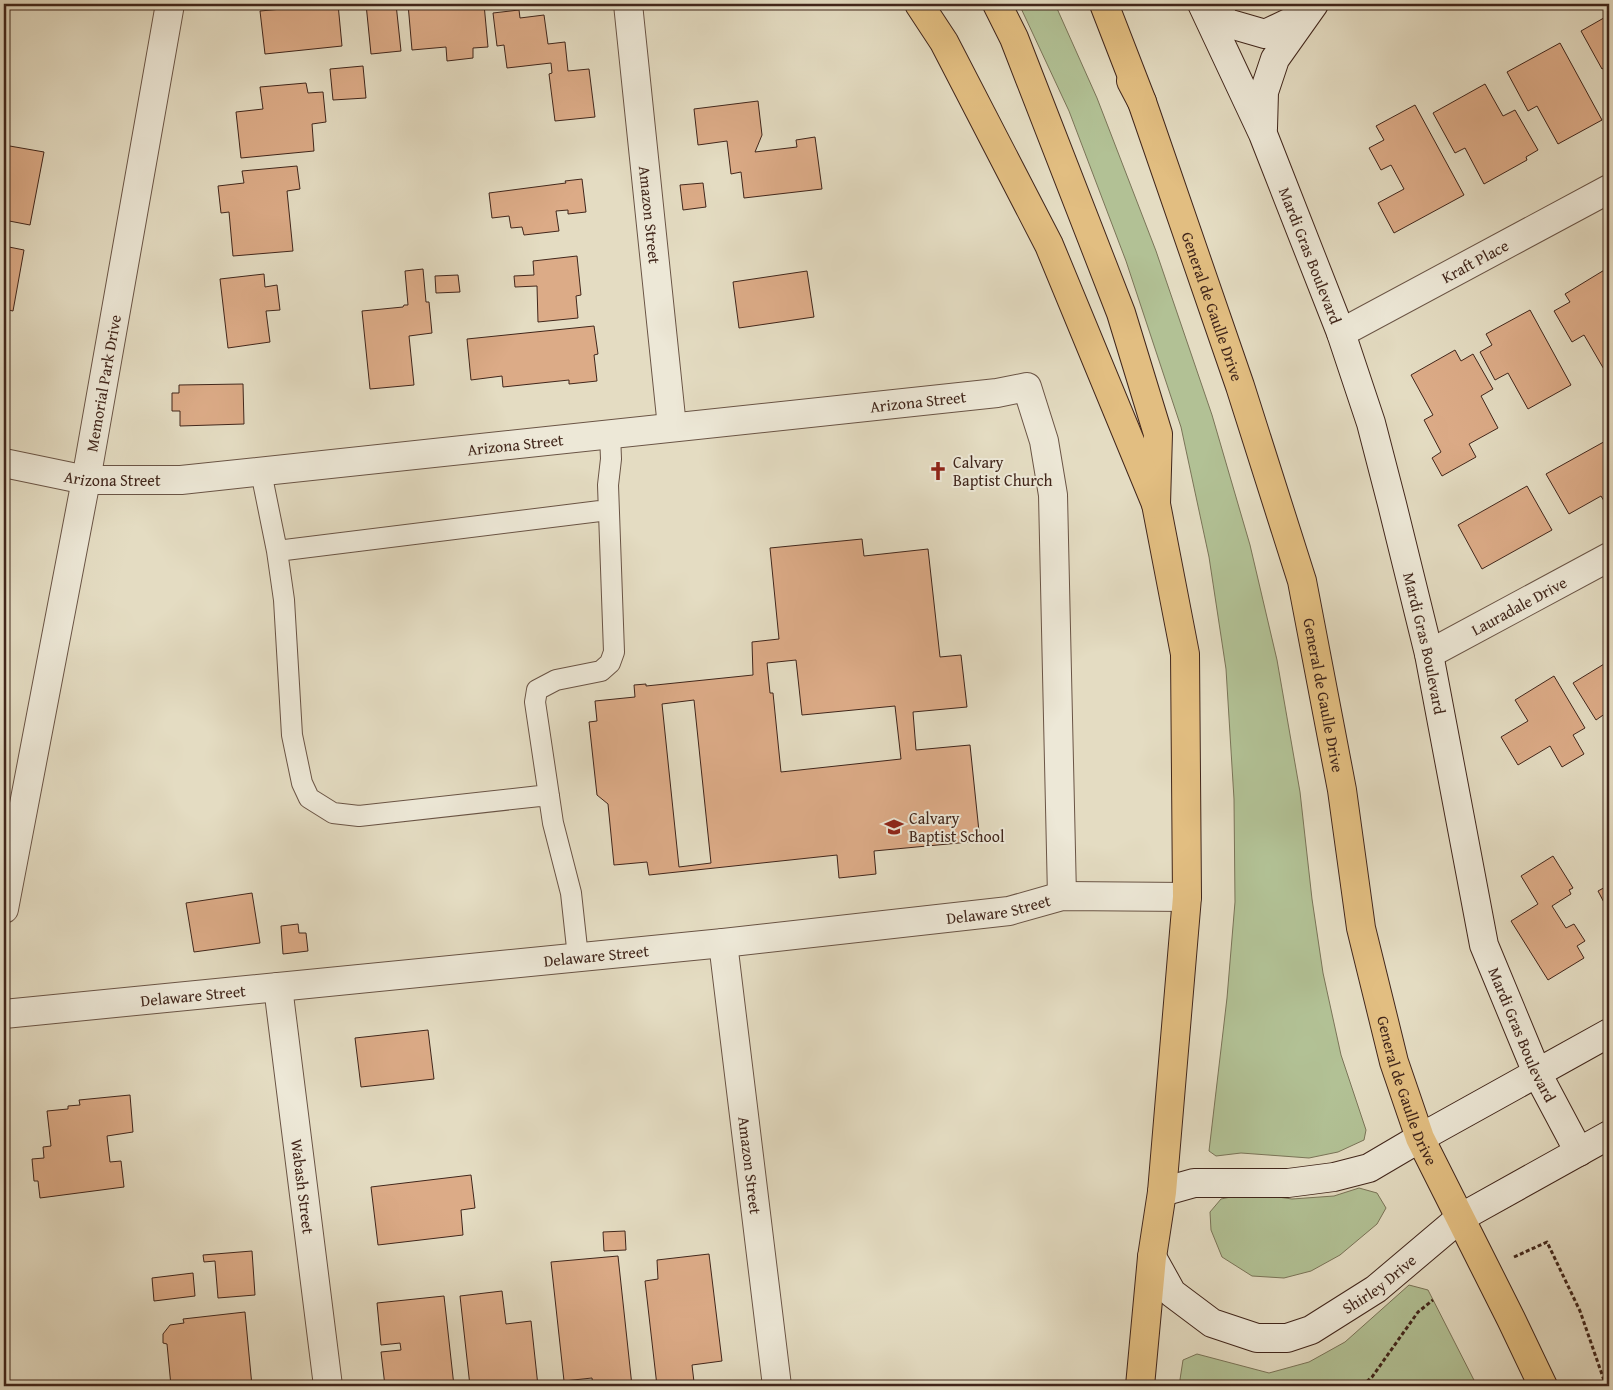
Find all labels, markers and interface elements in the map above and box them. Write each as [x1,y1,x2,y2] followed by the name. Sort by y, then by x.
[633,165,667,265] street label: Amazon Street
[1273,183,1348,328] street label: Mardi Gras Boulevard
[1176,228,1249,384] street label: General de Gaulle Drive
[1437,233,1513,289] street label: Kraft Place
[79,313,127,454] street label: Memorial Park Drive
[869,384,968,418] street label: Arizona Street
[466,427,565,461] street label: Arizona Street
[953,450,1052,492] place label: Calvary Baptist Church
[927,460,949,482] church icon: Calvary Baptist Church
[62,464,161,492] street label: Arizona Street
[1397,570,1452,717] street label: Mardi Gras Boulevard
[1467,570,1571,641] street label: Lauradale Drive
[1297,616,1350,774] street label: General de Gaulle Drive
[909,806,1005,848] place label: Calvary Baptist School
[883,816,905,838] school or university icon: Calvary Baptist School
[945,888,1054,930] street label: Delaware Street
[542,938,650,973] street label: Delaware Street
[1482,963,1563,1107] street label: Mardi Gras Boulevard
[139,978,247,1012] street label: Delaware Street
[1371,1013,1444,1169] street label: General de Gaulle Drive
[732,1115,768,1216] street label: Amazon Street
[285,1137,321,1236] street label: Wabash Street
[1337,1248,1421,1320] street label: Shirley Drive

